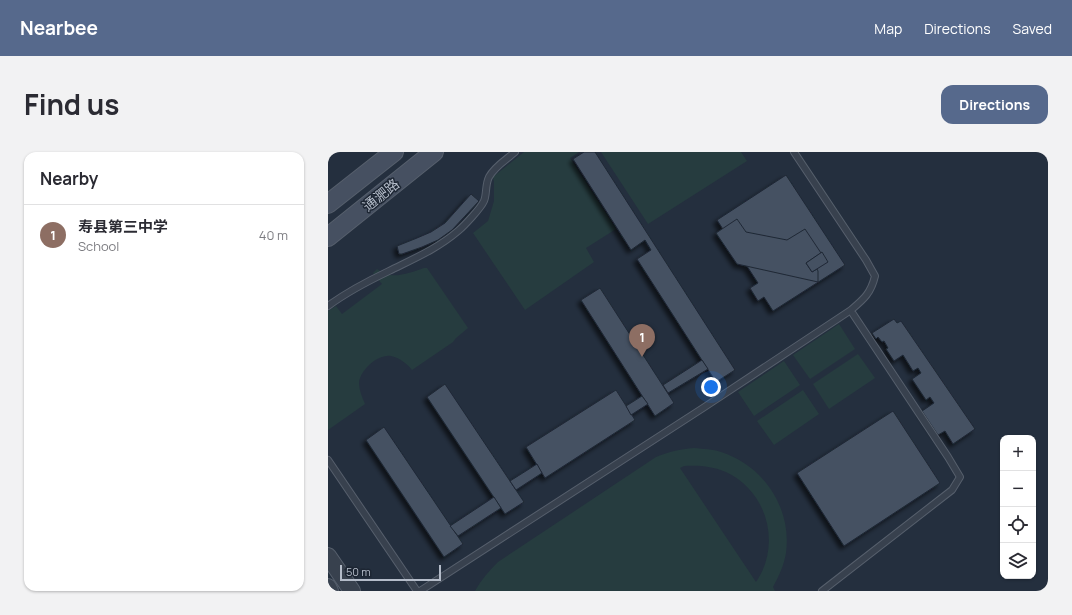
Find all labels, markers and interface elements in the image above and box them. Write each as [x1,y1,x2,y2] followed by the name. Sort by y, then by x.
[20,15,98,41] text: Nearbee
[874,19,902,38] text: Map
[924,19,991,38] text: Directions
[1013,19,1052,38] text: Saved
[24,85,119,123] text: Find us
[941,85,1048,124] button: Directions
[40,167,98,190] text: Nearby
[358,174,403,215] street label: 通淝路
[78,216,168,237] text: 寿县第三中学
[50,226,56,244] text: 1
[259,226,288,244] text: 40 m
[78,237,119,255] text: School
[629,324,655,357] pin: 1
[701,377,721,397] your location
[1000,435,1036,579] map controls
[1000,435,1036,471] button: +
[1000,471,1036,507] button: −
[1000,507,1036,543] button: locate
[1000,543,1036,579] button: layers
[340,563,441,582] scale bar
[346,564,371,579] text: 50 m

